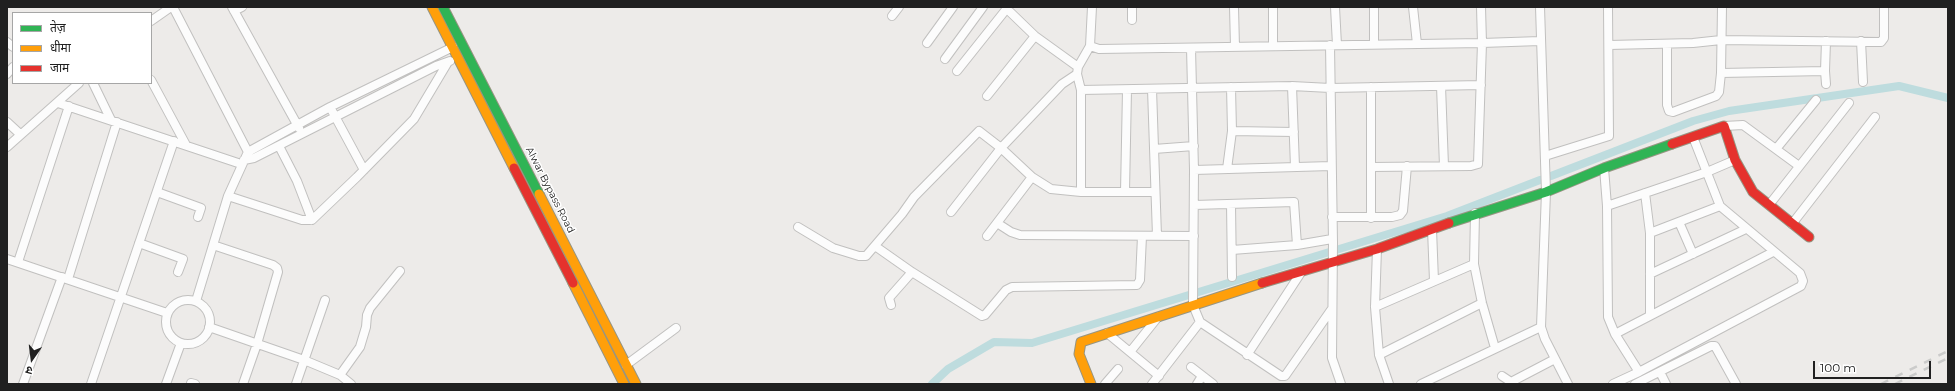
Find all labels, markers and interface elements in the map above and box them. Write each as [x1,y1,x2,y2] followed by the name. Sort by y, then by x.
[12,12,152,84] legend
[50,20,66,35] text: तेज़
[50,40,71,55] text: धीमा
[50,60,69,75] text: जाम
[523,145,577,235] street label: Alwar Bypass Road
[12,339,52,379] north arrow
[1815,353,1933,379] scale bar
[1820,360,1856,375] text: 100 m
[24,363,34,378] text: उ

